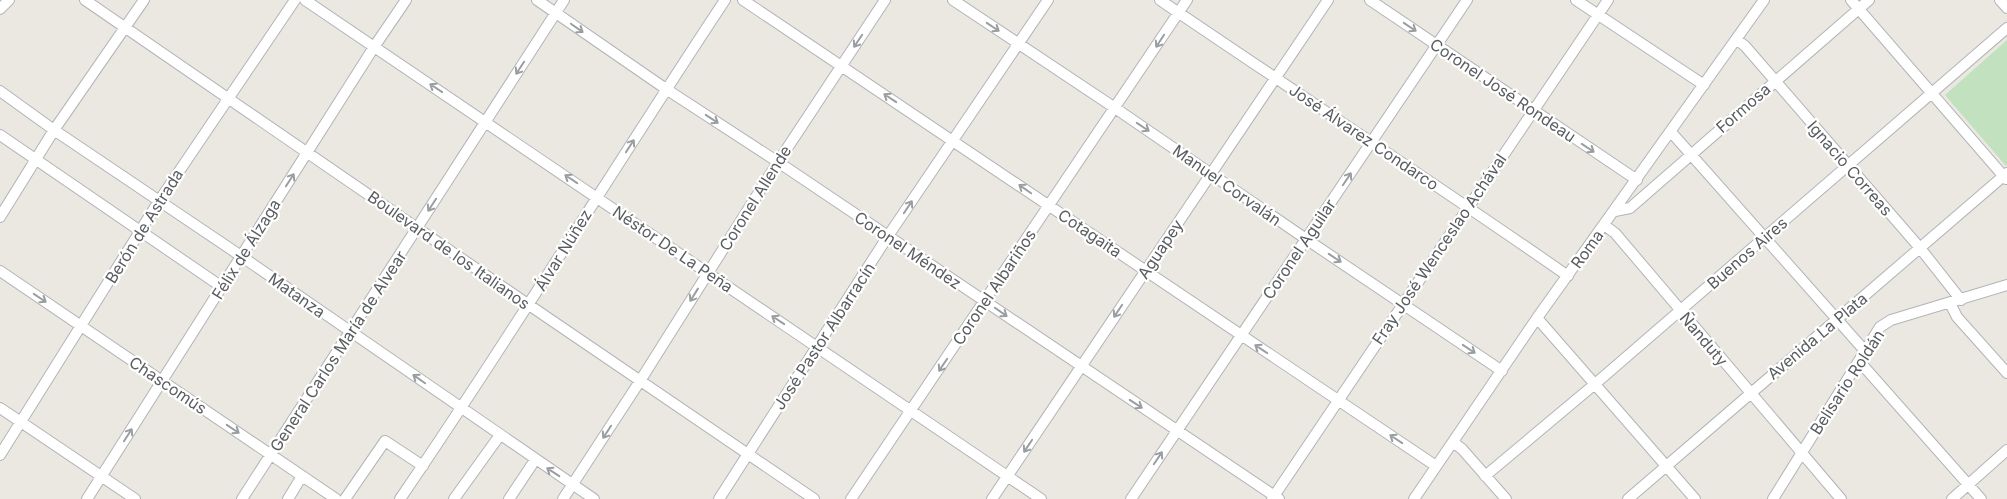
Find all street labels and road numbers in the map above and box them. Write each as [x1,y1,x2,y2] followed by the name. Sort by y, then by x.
[1426,34,1580,146] street label: Coronel José Rondeau
[1285,79,1443,195] street label: José Álvarez Condarco
[1712,79,1774,137] street label: Formosa
[1803,116,1897,220] street label: Ignacio Correas
[1169,140,1285,230] street label: Manuel Corvalán
[715,142,795,254] street label: Coronel Allende
[1368,150,1510,348] street label: Fray José Wenceslao Achával
[101,165,187,287] street label: Berón de Astrada
[364,186,534,314] street label: Boulevard de los Italianos
[207,195,285,303] street label: Félix de Álzaga
[1258,195,1340,303] street label: Coronel Aguilar
[609,201,737,297] street label: Néstor De La Peña
[1054,204,1126,262] street label: Cotagaita
[530,206,596,294] street label: Álvar Núñez
[851,207,965,293] street label: Coronel Méndez
[1703,213,1791,293] street label: Buenos Aires
[1133,216,1187,282] street label: Aguapey
[948,225,1040,349] street label: Coronel Albariños
[1566,226,1608,272] street label: Roma
[265,247,411,455] street label: General Carlos María de Alvear
[769,259,879,413] street label: José Pastor Albarracín
[265,268,329,322] street label: Matanza
[1763,288,1871,384] street label: Avenida La Plata
[1676,308,1732,370] street label: Ñanduty
[1806,326,1888,438] street label: Belisario Roldán
[125,352,211,418] street label: Chascomús

